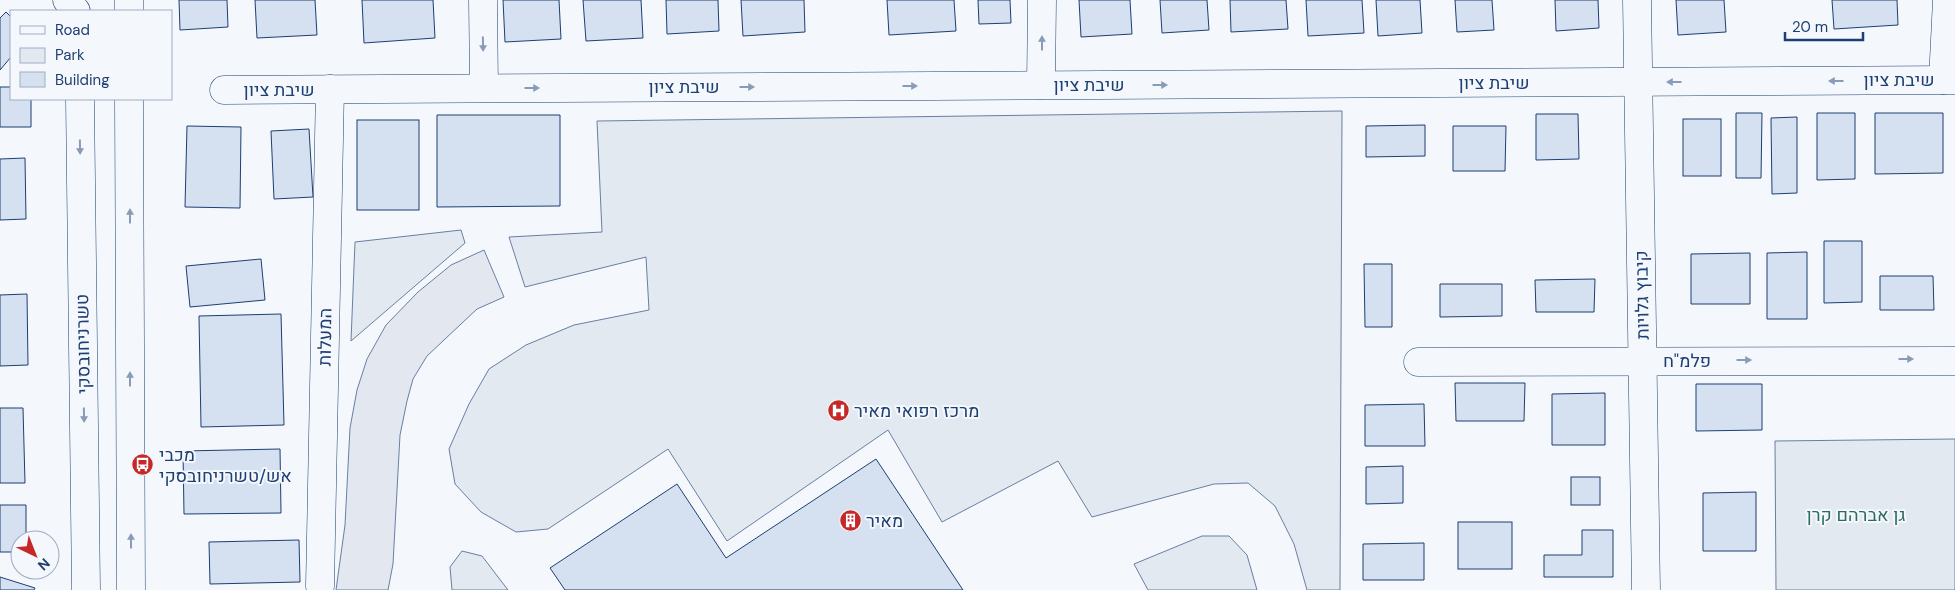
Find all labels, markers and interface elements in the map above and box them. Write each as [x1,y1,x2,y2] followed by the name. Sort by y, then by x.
[10,10,172,100] legend
[1785,10,1862,42] scale bar
[1792,17,1828,37] text: 20 m
[55,20,90,40] text: Road
[1038,34,1046,50] one-way arrow
[479,36,487,52] one-way arrow
[55,45,85,65] text: Park
[1864,68,1935,92] street label: שיבת ציון
[55,70,110,90] text: Building
[1459,71,1530,95] street label: שיבת ציון
[1054,73,1125,97] street label: שיבת ציון
[649,75,720,99] street label: שיבת ציון
[1828,77,1844,85] one-way arrow
[244,78,315,102] street label: שיבת ציון
[1666,78,1682,86] one-way arrow
[1152,81,1168,89] one-way arrow
[902,82,918,90] one-way arrow
[740,83,756,91] one-way arrow
[525,84,541,92] one-way arrow
[77,140,85,156] one-way arrow
[126,208,134,224] one-way arrow
[1629,250,1655,340] street label: קיבוץ גלויות
[70,294,96,394] street label: טשרניחובסקי
[312,308,338,366] street label: המעלות
[1663,349,1711,373] street label: פלמ"ח
[1899,355,1915,363] one-way arrow
[1736,356,1752,364] one-way arrow
[126,371,134,387] one-way arrow
[826,399,850,423] hospital icon: מרכז רפואי מאיר
[854,399,980,423] place label: מרכז רפואי מאיר
[80,407,88,423] one-way arrow
[159,443,292,488] place label: מכבי אש/טשרניחובסקי
[131,453,155,477] bus stop icon: מכבי אש/טשרניחובסקי
[1807,503,1905,527] park label: גן אברהם קרן
[838,509,862,533] building icon: מאיר
[866,509,903,533] place label: מאיר
[10,530,60,580] north arrow
[127,533,135,549] one-way arrow
[34,554,54,575] text: N

